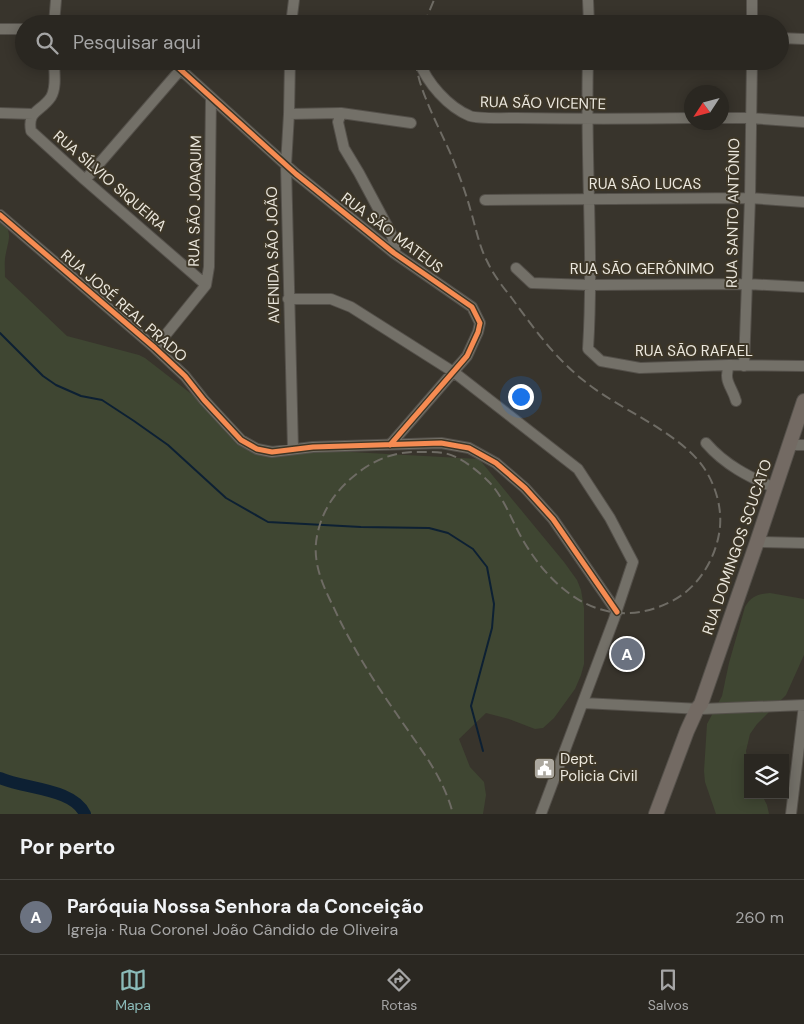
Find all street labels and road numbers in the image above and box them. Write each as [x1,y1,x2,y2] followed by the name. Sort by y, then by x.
[480,92,606,114] street label: RUA SÃO VICENTE
[49,126,171,236] street label: RUA SÍLVIO SIQUEIRA
[184,135,206,267] street label: RUA SÃO JOAQUIM
[722,138,744,288] street label: RUA SANTO ANTÔNIO
[589,174,701,194] street label: RUA SÃO LUCAS
[262,186,284,324] street label: AVENIDA SÃO JOÃO
[337,188,447,278] street label: RUA SÃO MATEUS
[57,246,191,366] street label: RUA JOSÉ REAL PRADO
[570,259,714,279] street label: RUA SÃO GERÔNIMO
[635,341,753,361] street label: RUA SÃO RAFAEL
[698,457,776,637] street label: RUA DOMINGOS SCUCATO

